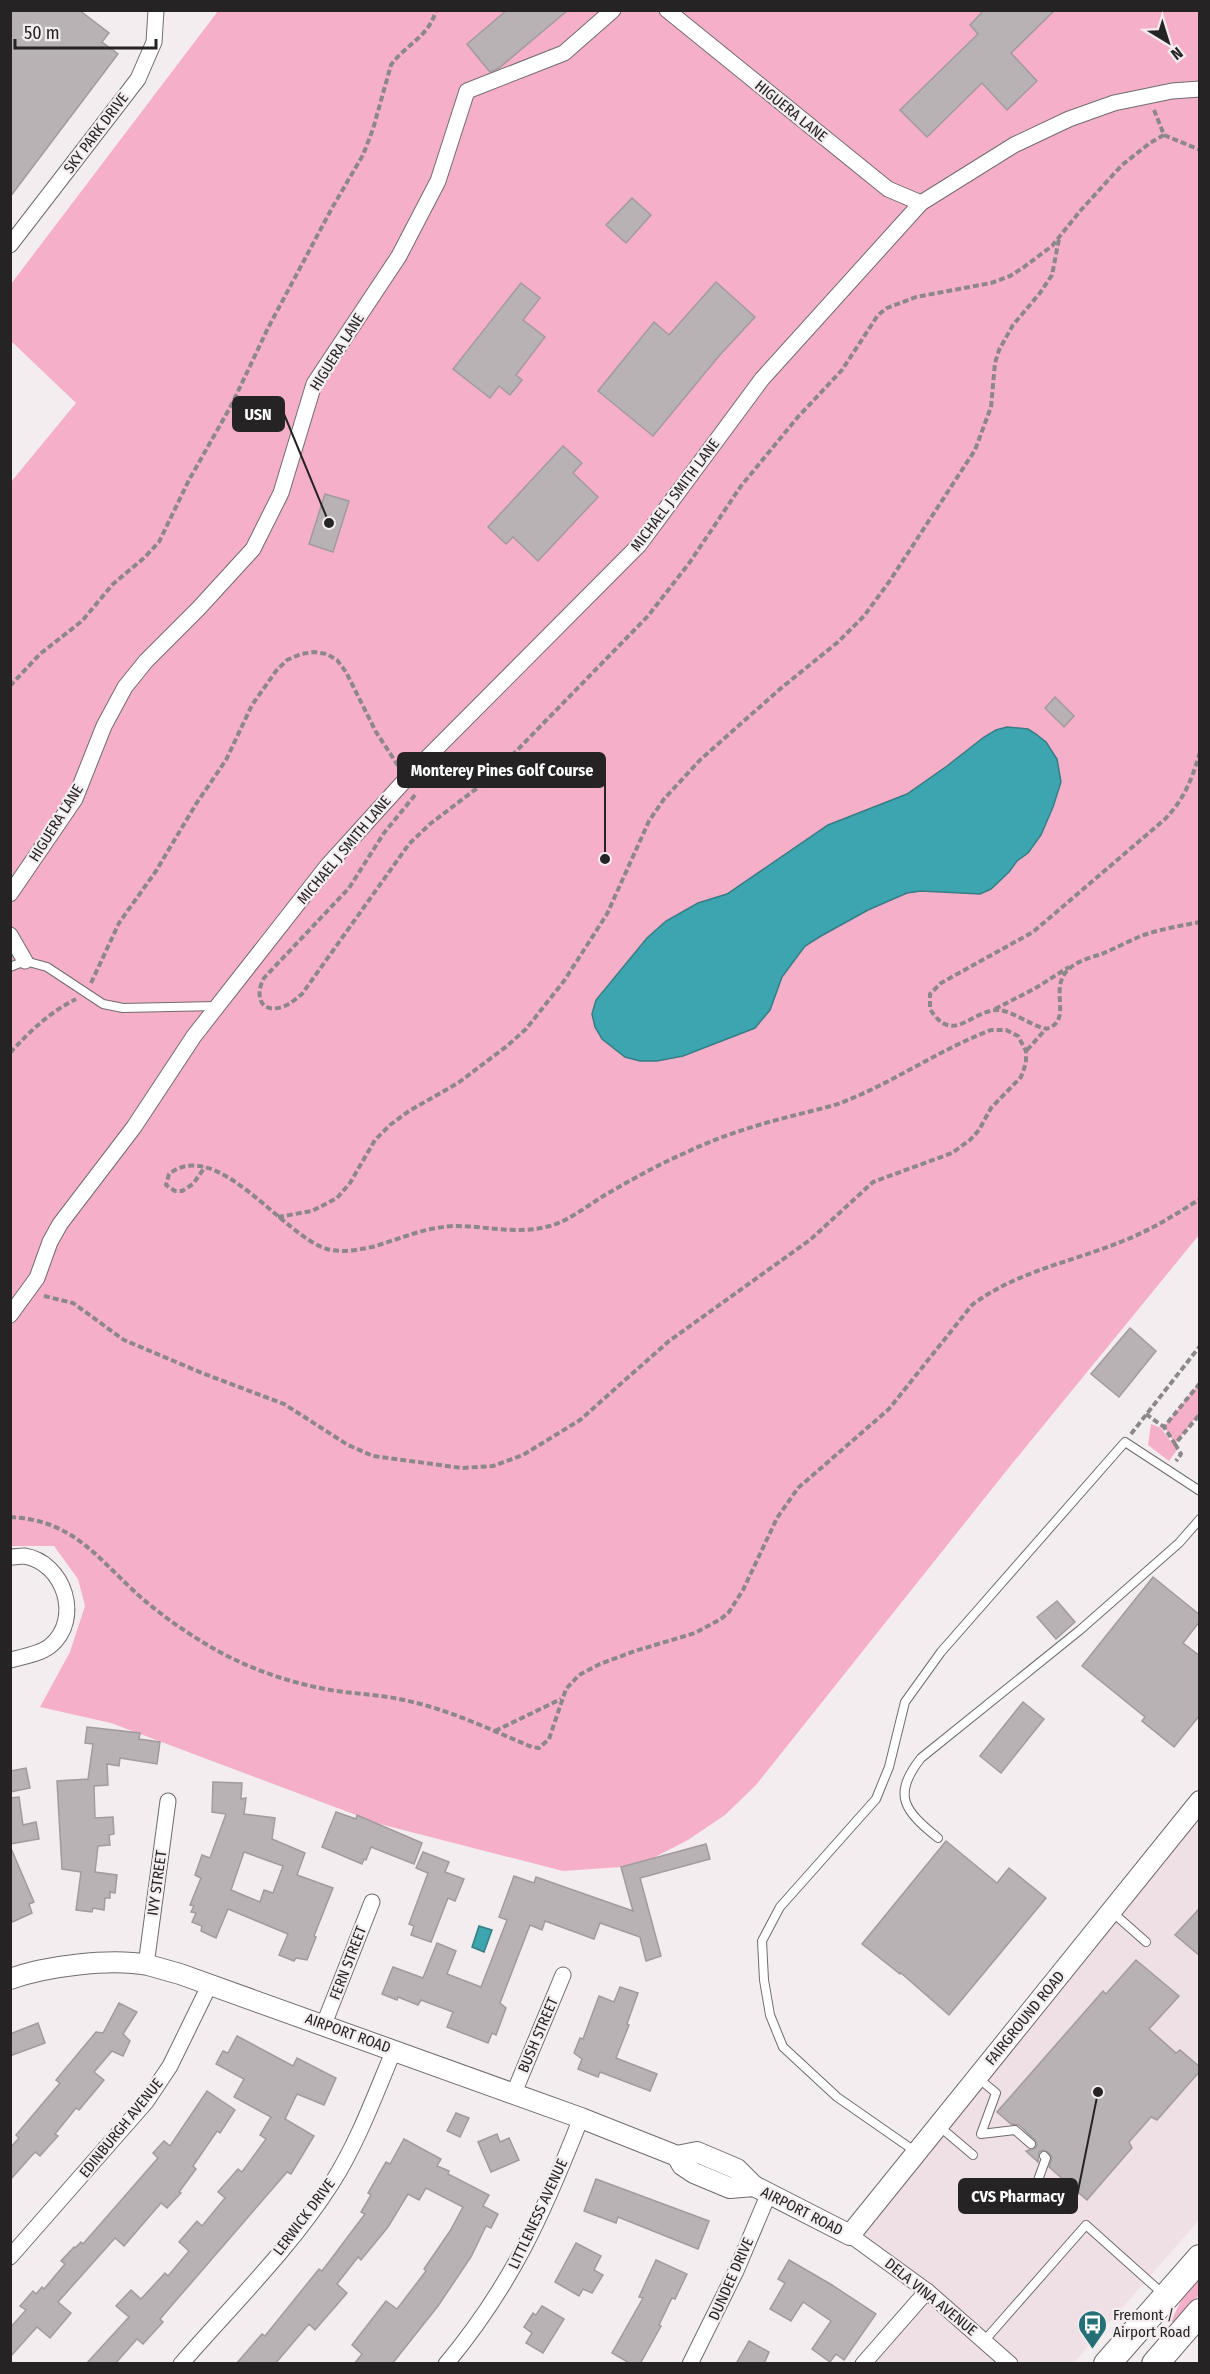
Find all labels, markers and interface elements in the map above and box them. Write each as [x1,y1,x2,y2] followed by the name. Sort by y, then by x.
[15,12,156,50] scale bar
[1138,12,1198,72] north arrow
[24,22,60,44] text: 50 m
[1167,43,1187,64] text: N
[751,76,831,146] street label: HIGUERA LANE
[60,89,132,177] street label: SKY PARK DRIVE
[306,310,368,394] street label: HIGUERA LANE
[233,397,284,431] callout: USN
[244,405,272,424] text: USN
[627,435,723,555] street label: MICHAEL J SMITH LANE
[398,753,605,787] callout: Monterey Pines Golf Course
[411,761,593,780] text: Monterey Pines Golf Course
[25,781,87,865] street label: HIGUERA LANE
[293,792,395,908] street label: MICHAEL J SMITH LANE
[144,1849,170,1917] street label: IVY STREET
[326,1923,370,2002] street label: FERN STREET
[982,1967,1068,2069] street label: FAIRGROUND ROAD
[514,1995,562,2075] street label: BUSH STREET
[303,2009,393,2057] street label: AIRPORT ROAD
[75,2075,167,2181] street label: EDINBURGH AVENUE
[505,2156,571,2272] street label: LITTLENESS AVENUE
[269,2175,339,2259] street label: LERWICK DRIVE
[959,2179,1077,2213] callout: CVS Pharmacy
[758,2183,846,2239] street label: AIRPORT ROAD
[971,2187,1065,2206] text: CVS Pharmacy
[705,2235,757,2323] street label: DUNDEE DRIVE
[881,2254,981,2340] street label: DELA VINA AVENUE
[1113,2306,1191,2341] place label: Fremont / Airport Road
[1076,2308,1108,2350] bus stop icon: Fremont / Airport Road

